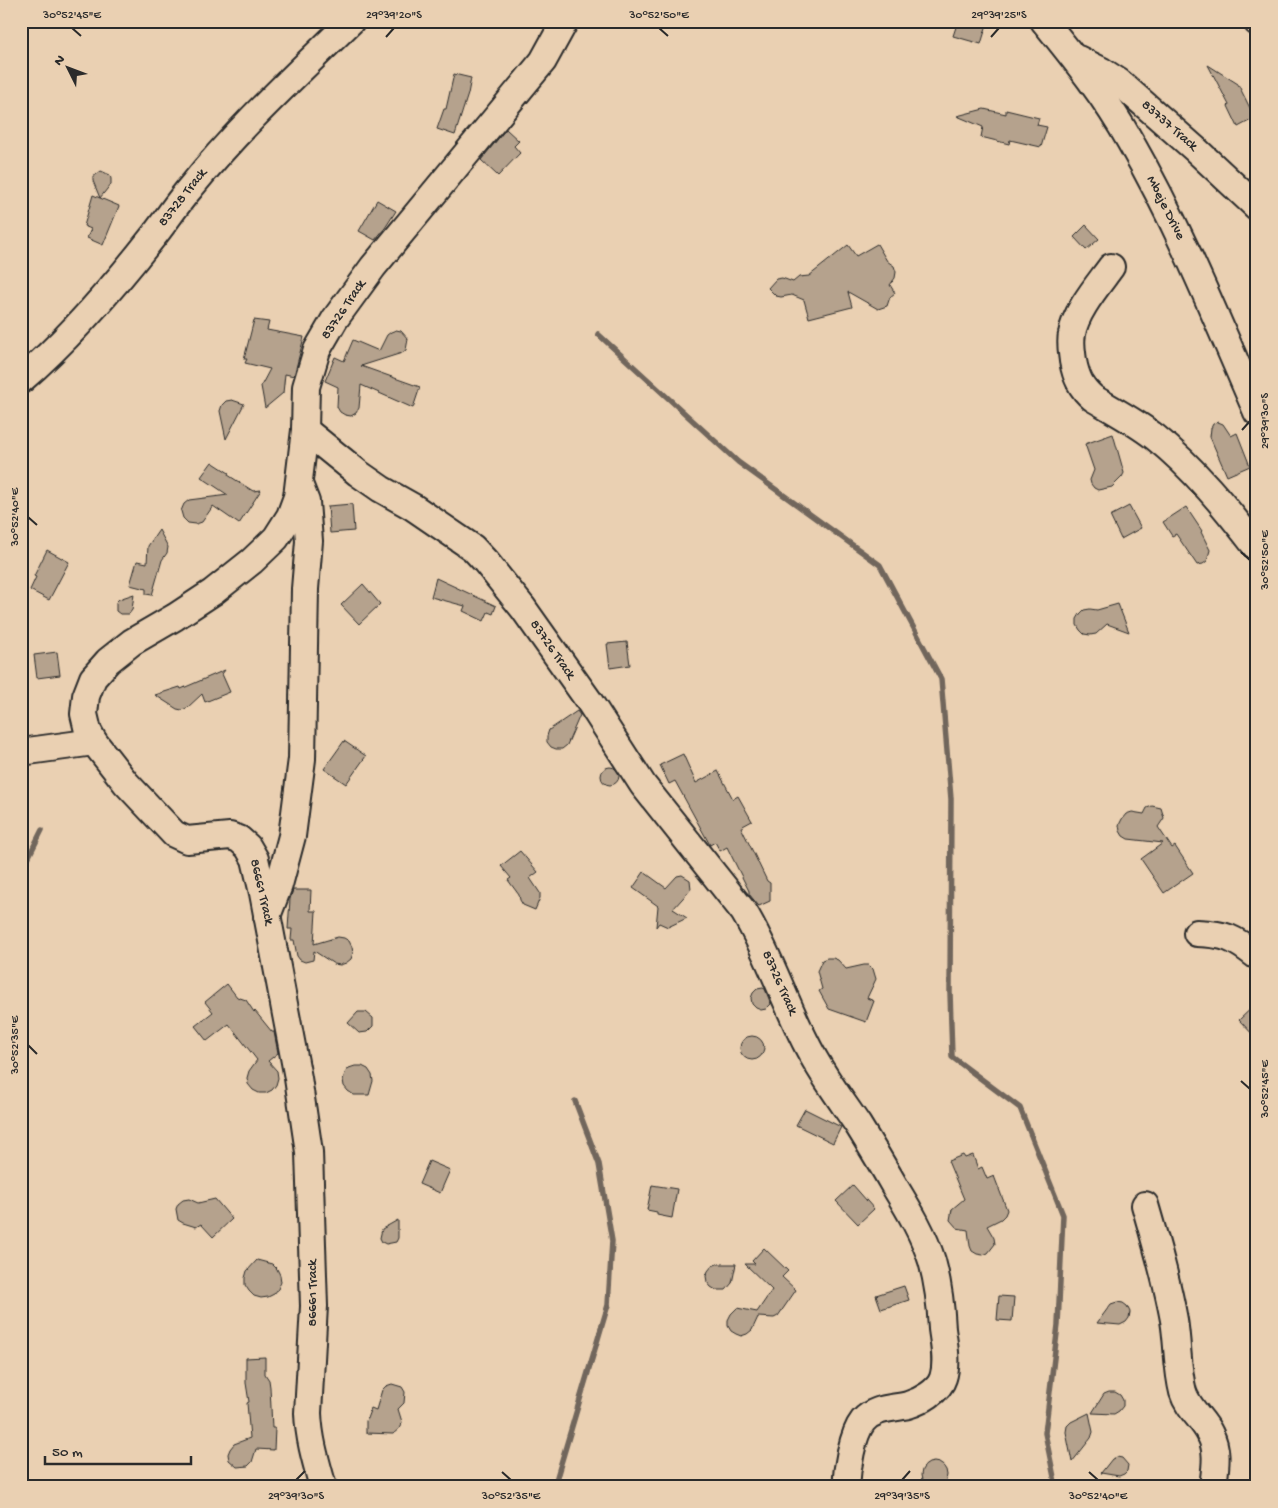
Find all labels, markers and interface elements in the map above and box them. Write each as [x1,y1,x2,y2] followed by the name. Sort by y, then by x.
[42,9,102,23] text: 30°52'45"E
[366,9,422,23] text: 29°39'20"S
[628,9,689,23] text: 30°52'50"E
[971,9,1027,23] text: 29°39'25"S
[42,42,92,92] north arrow
[51,52,70,70] text: N
[1137,97,1202,156] street label: 83737 Track
[155,164,212,230] street label: 83728 Track
[1142,173,1189,243] street label: Mbeje Drive
[318,275,371,343] street label: 83726 Track
[1259,392,1273,449] text: 29°39'30"S
[9,487,23,547] text: 30°52'40"E
[1259,530,1273,591] text: 30°52'50"E
[525,617,580,684] street label: 83726 Track
[245,857,277,928] street label: 86661 Track
[757,948,801,1019] street label: 83726 Track
[9,1015,23,1075] text: 30°52'35"E
[1259,1059,1273,1119] text: 30°52'45"E
[305,1258,322,1327] street label: 86661 Track
[45,1433,191,1465] scale bar
[52,1444,83,1462] text: 50 m
[268,1490,325,1504] text: 29°39'30"S
[481,1490,541,1504] text: 30°52'35"E
[874,1490,930,1504] text: 29°39'35"S
[1068,1490,1128,1504] text: 30°52'40"E

